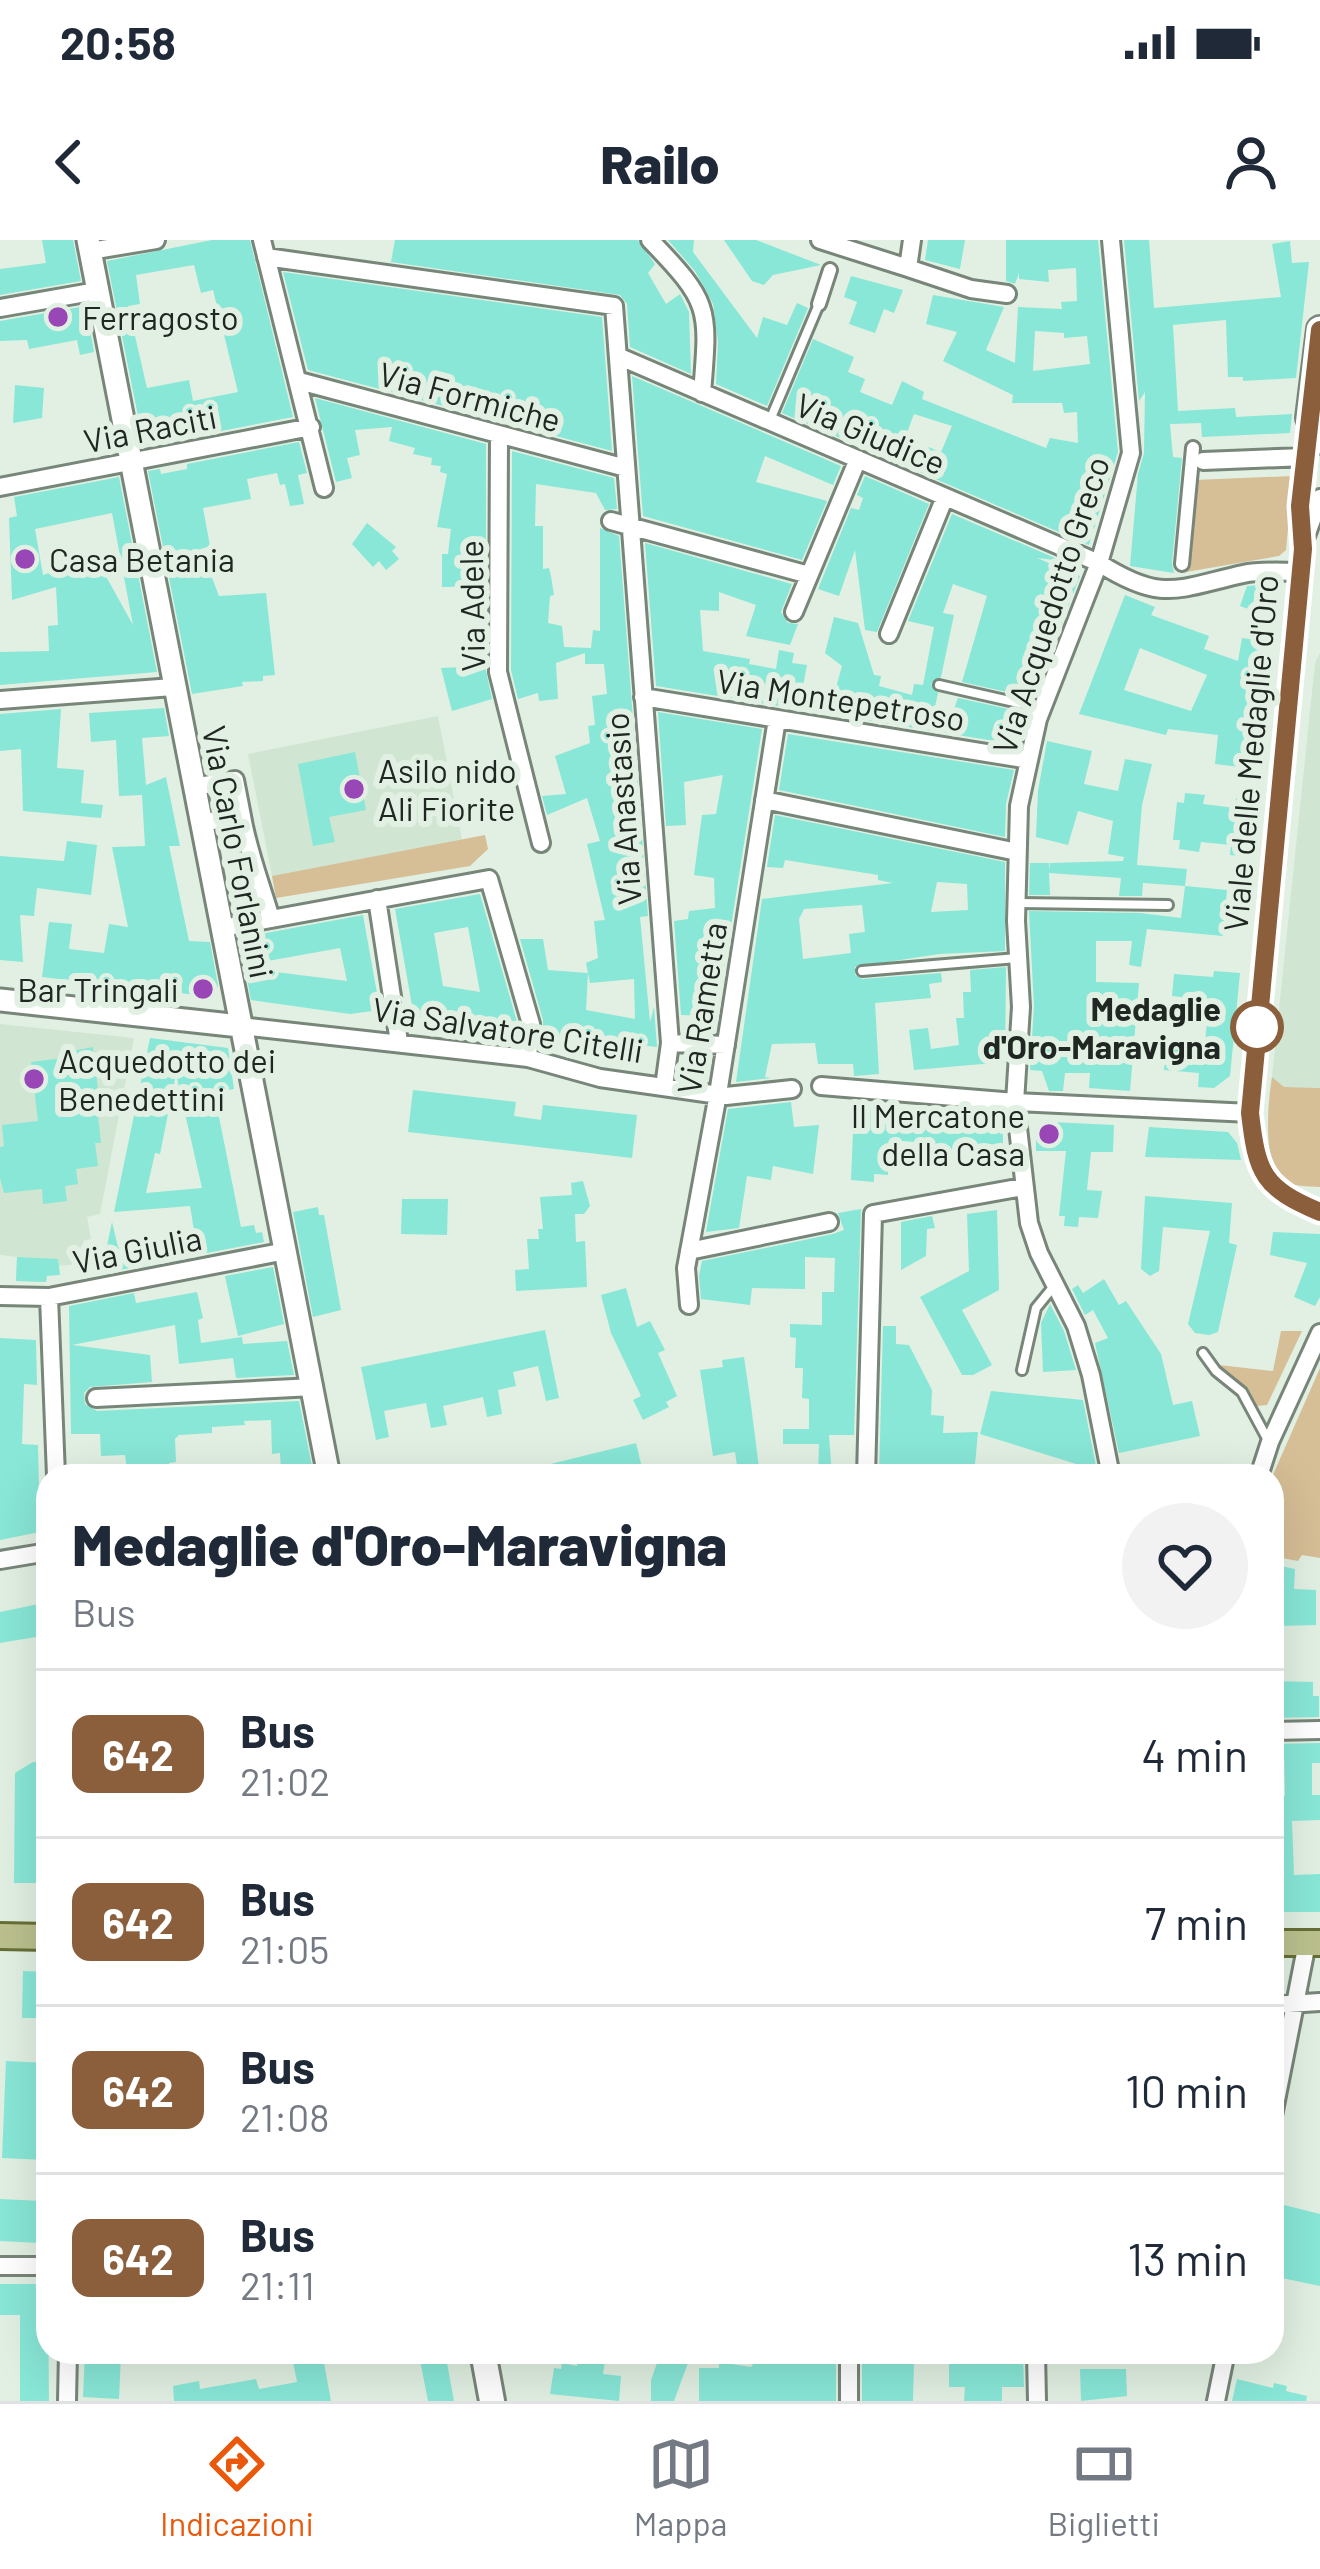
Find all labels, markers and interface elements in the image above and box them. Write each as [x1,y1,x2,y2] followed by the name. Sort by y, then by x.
[60,15,176,69] text: 20:58
[36,129,102,195] icon: back
[1218,129,1284,195] icon: person
[600,130,720,195] text: Railo
[82,297,239,337] place label: Ferragosto
[45,304,71,330] marker: Ferragosto
[375,353,565,439] street label: Via Formiche
[790,384,952,482] street label: Via Giudice
[80,396,220,460] street label: Via Raciti
[983,451,1117,759] street label: Via Acquedotto Greco
[49,539,235,579] place label: Casa Betania
[450,540,492,672] street label: Via Adele
[12,546,38,572] marker: Casa Betania
[1214,573,1286,933] street label: Viale delle Medaglie d'Oro
[714,660,968,738] street label: Via Montepetroso
[595,711,649,907] street label: Via Anastasio
[195,722,283,982] street label: Via Carlo Forlanini
[378,750,517,828] place label: Asilo nido Ali Fiorite
[341,776,367,802] marker: Asilo nido Ali Fiorite
[668,919,734,1097] street label: Via Rametta
[17,969,179,1009] place label: Bar Tringali
[190,976,216,1002] marker: Bar Tringali
[370,988,646,1070] street label: Via Salvatore Citelli
[982,988,1221,1066] place label: Medaglie d'Oro-Maravigna
[1232,1002,1282,1052] marker: Medaglie d'Oro-Maravigna
[58,1040,276,1118] place label: Acquedotto dei Benedettini
[21,1066,47,1092] marker: Acquedotto dei Benedettini
[851,1095,1025,1173] place label: Il Mercatone della Casa
[1036,1121,1062,1147] marker: Il Mercatone della Casa
[69,1217,205,1281] street label: Via Giulia
[1122,1503,1248,1629] button: heart
[72,1509,727,1577] text: Medaglie d'Oro-Maravigna
[72,1588,136,1635] text: Bus
[240,1703,315,1757] text: Bus
[1141,1727,1248,1781] text: 4 min
[102,1729,174,1779] text: 642
[240,1757,330,1804] text: 21:02
[240,1871,315,1925] text: Bus
[1145,1895,1248,1949] text: 7 min
[102,1897,174,1947] text: 642
[240,1925,329,1972] text: 21:05
[240,2039,315,2093] text: Bus
[1125,2063,1248,2117] text: 10 min
[102,2065,174,2115] text: 642
[240,2093,330,2140] text: 21:08
[240,2207,315,2261] text: Bus
[1127,2231,1248,2285] text: 13 min
[102,2233,174,2283] text: 642
[240,2261,315,2308] text: 21:11
[160,2431,314,2543] tab: Indicazioni
[634,2431,728,2543] tab: Mappa
[1047,2431,1160,2543] tab: Biglietti

